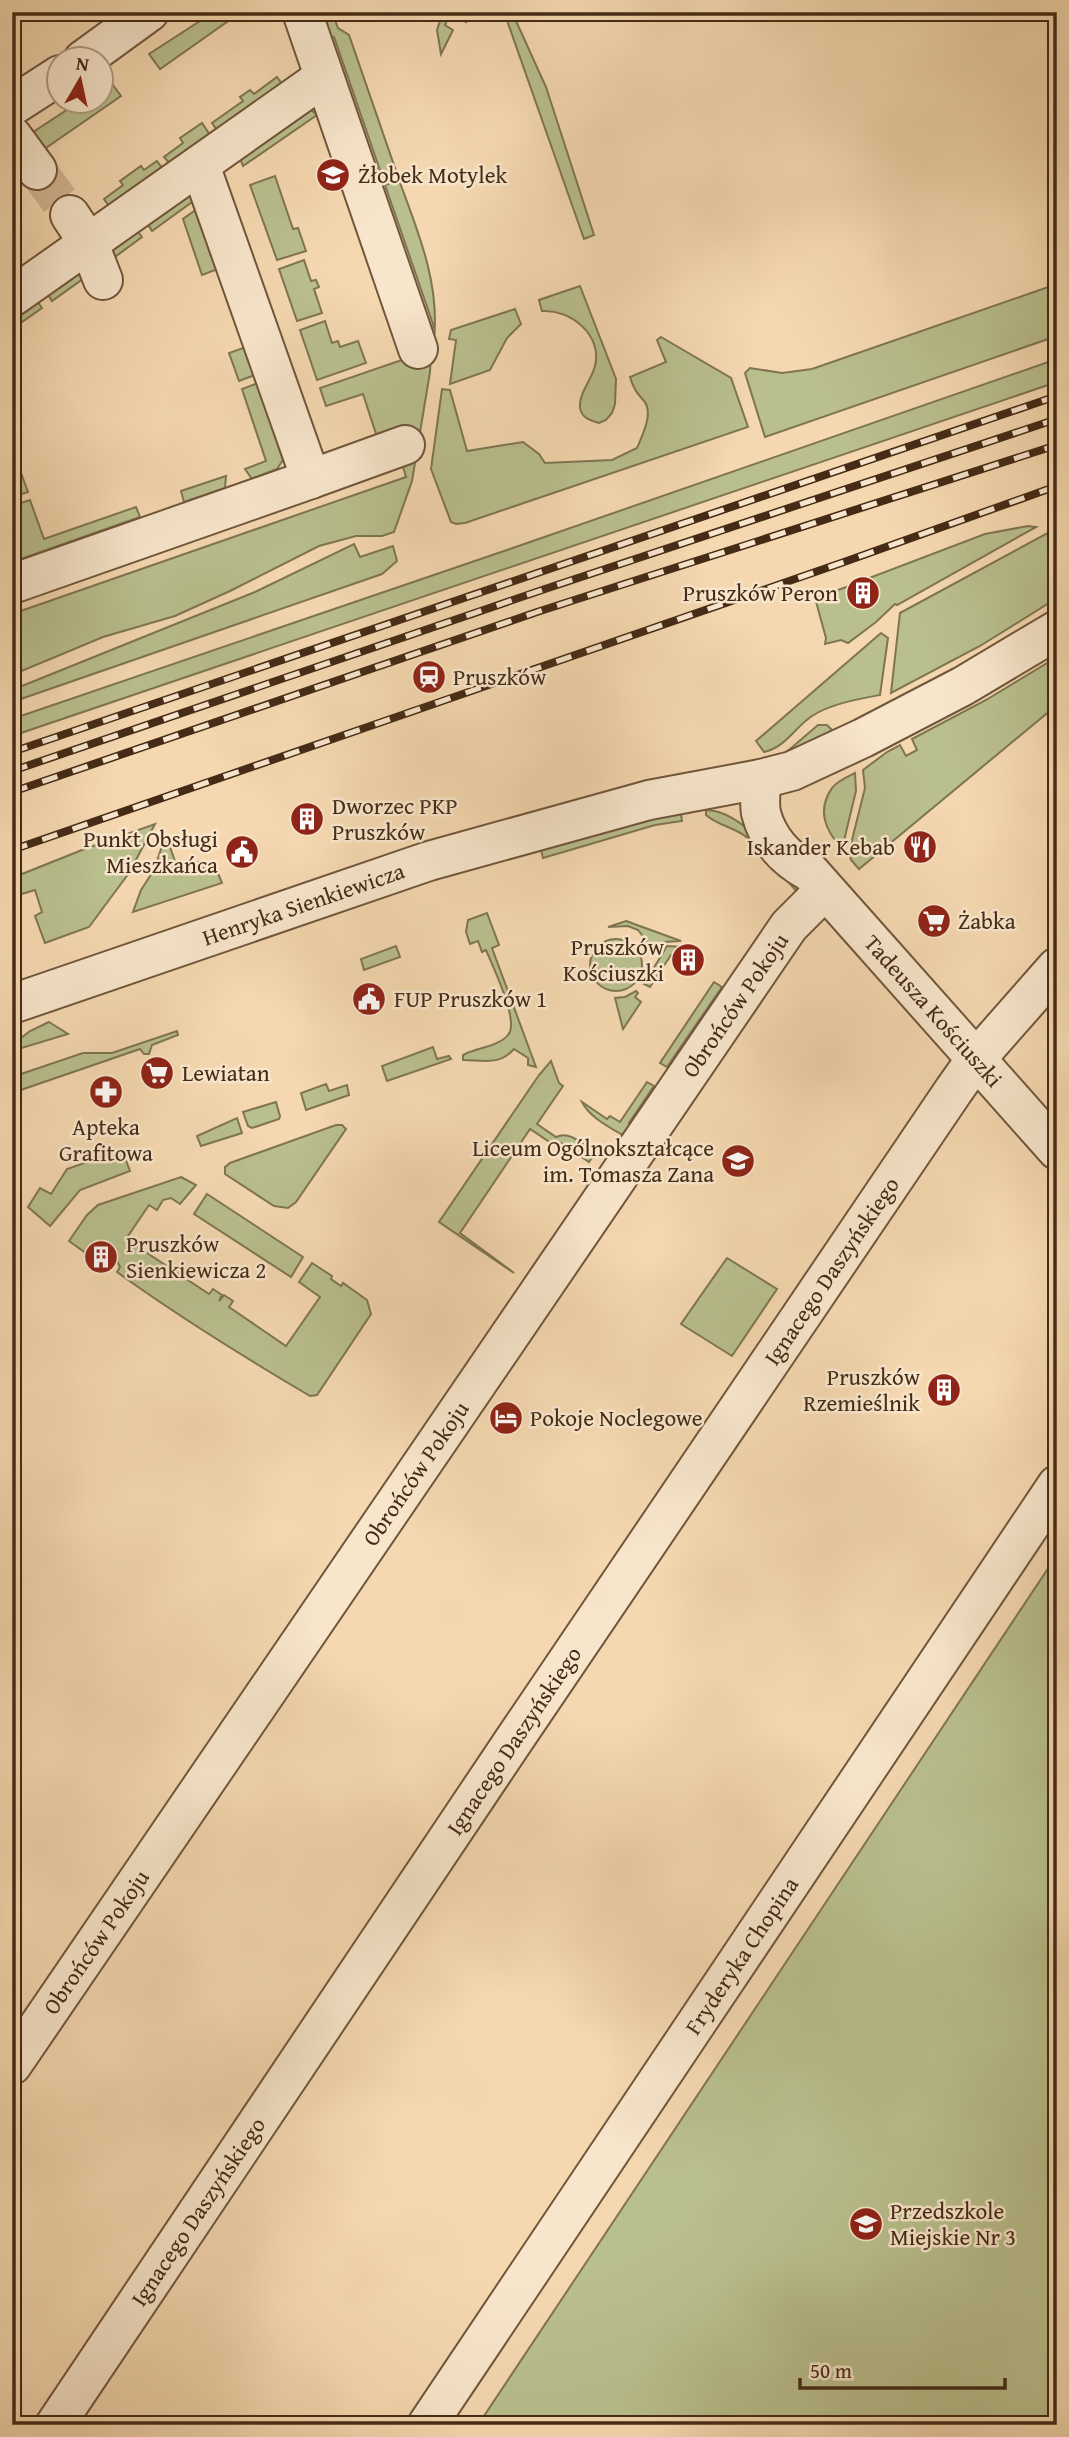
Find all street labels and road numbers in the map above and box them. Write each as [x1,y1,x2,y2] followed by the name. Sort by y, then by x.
[198,854,409,954] street label: Henryka Sienkiewicza
[673,925,796,1084] street label: Obrońców Pokoju
[857,927,1011,1094] street label: Tadeusza Kościuszki
[755,1170,907,1372] street label: Ignacego Daszyńskiego
[354,1394,477,1552] street label: Obrońców Pokoju
[438,1639,589,1841] street label: Ignacego Daszyńskiego
[34,1862,157,2021] street label: Obrońców Pokoju
[676,1870,806,2041] street label: Fryderyka Chopina
[122,2110,273,2312] street label: Ignacego Daszyńskiego

